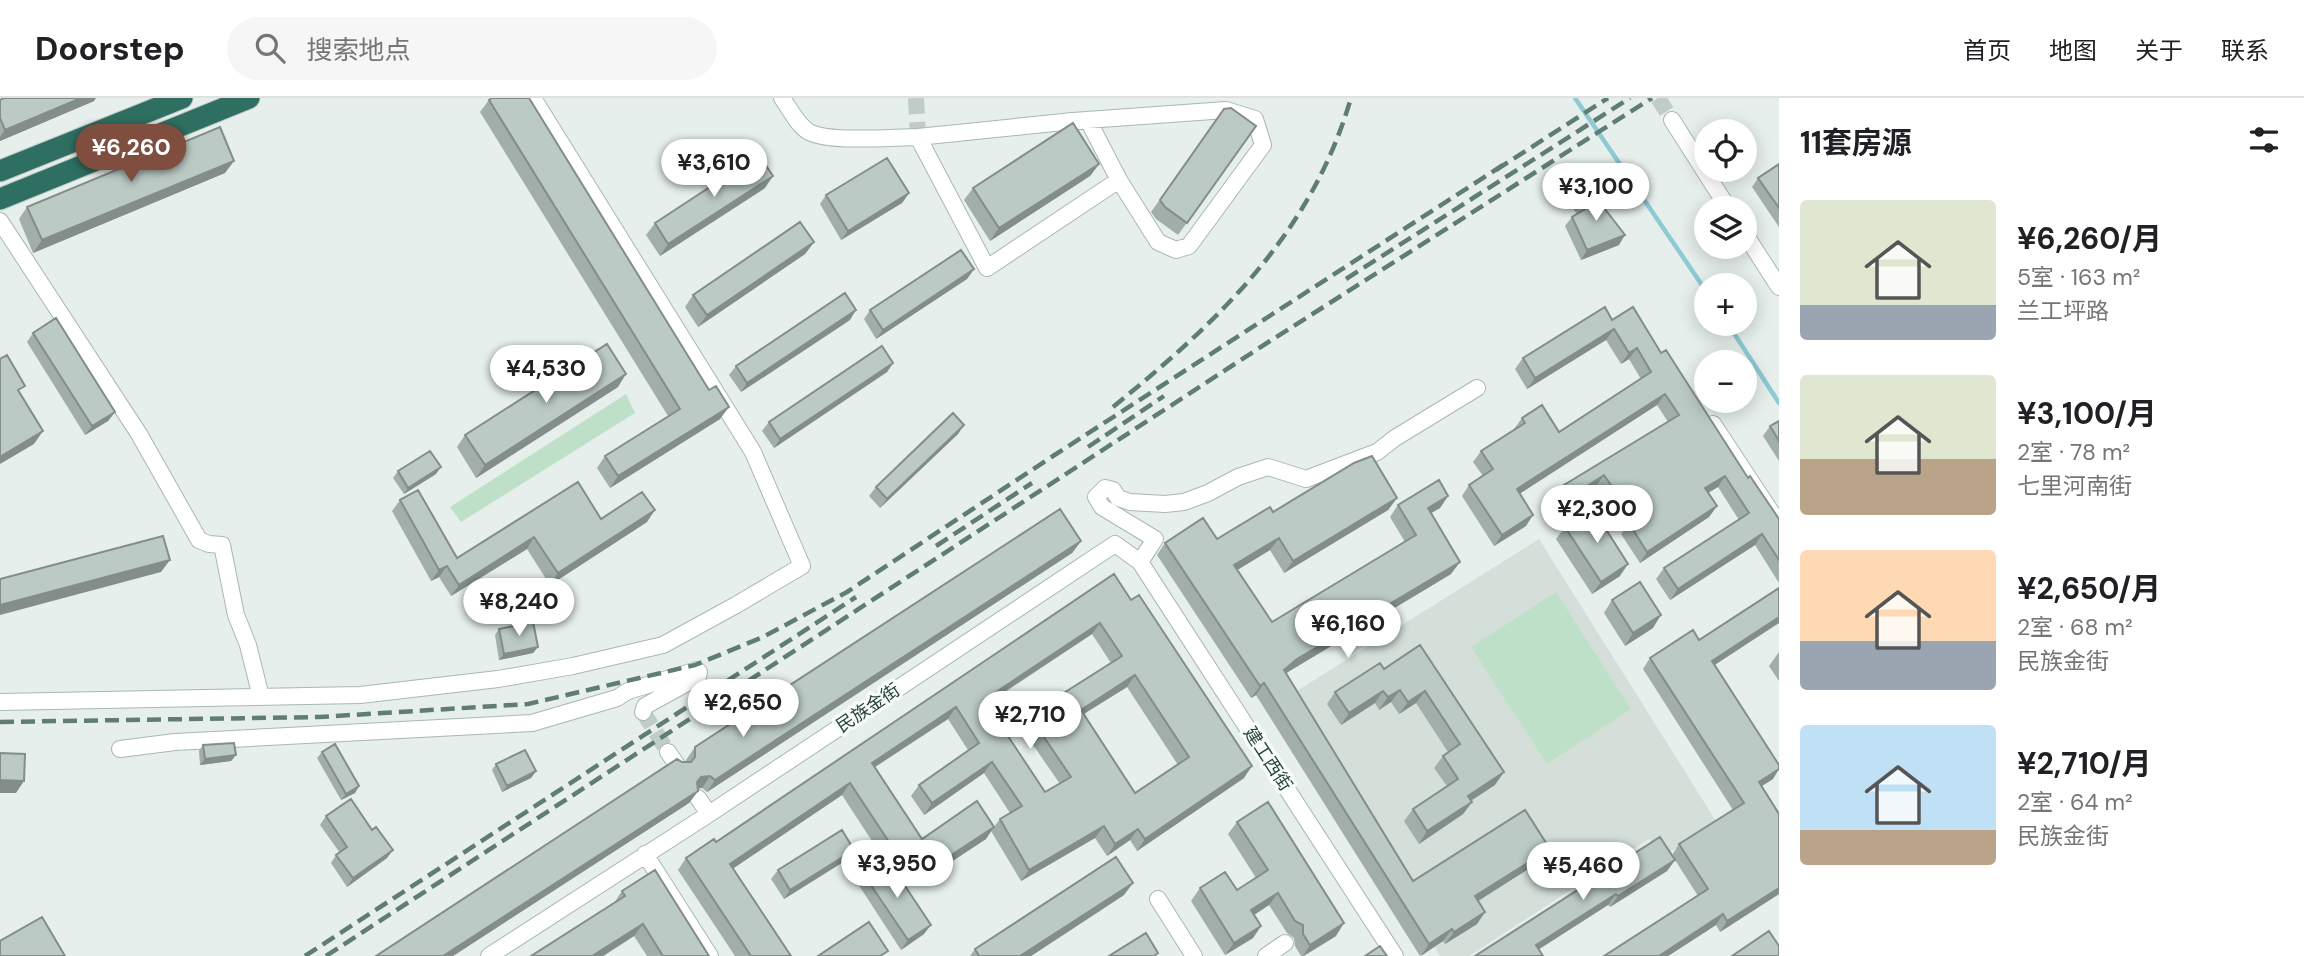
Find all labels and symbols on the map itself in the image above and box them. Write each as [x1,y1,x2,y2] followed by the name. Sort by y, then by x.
[74,125,188,184] pin: ¥6,260
[657,140,771,199] pin: ¥3,610
[1539,164,1653,223] pin: ¥3,100
[489,345,603,405] pin: ¥4,530
[1540,486,1654,545] pin: ¥2,300
[462,578,576,638] pin: ¥8,240
[1291,601,1405,660] pin: ¥6,160
[831,678,905,738] street label: 民族金街
[686,680,800,739] pin: ¥2,650
[973,692,1087,751] pin: ¥2,710
[1238,722,1298,796] street label: 建工西街
[840,840,954,900] pin: ¥3,950
[1526,842,1640,902] pin: ¥5,460

